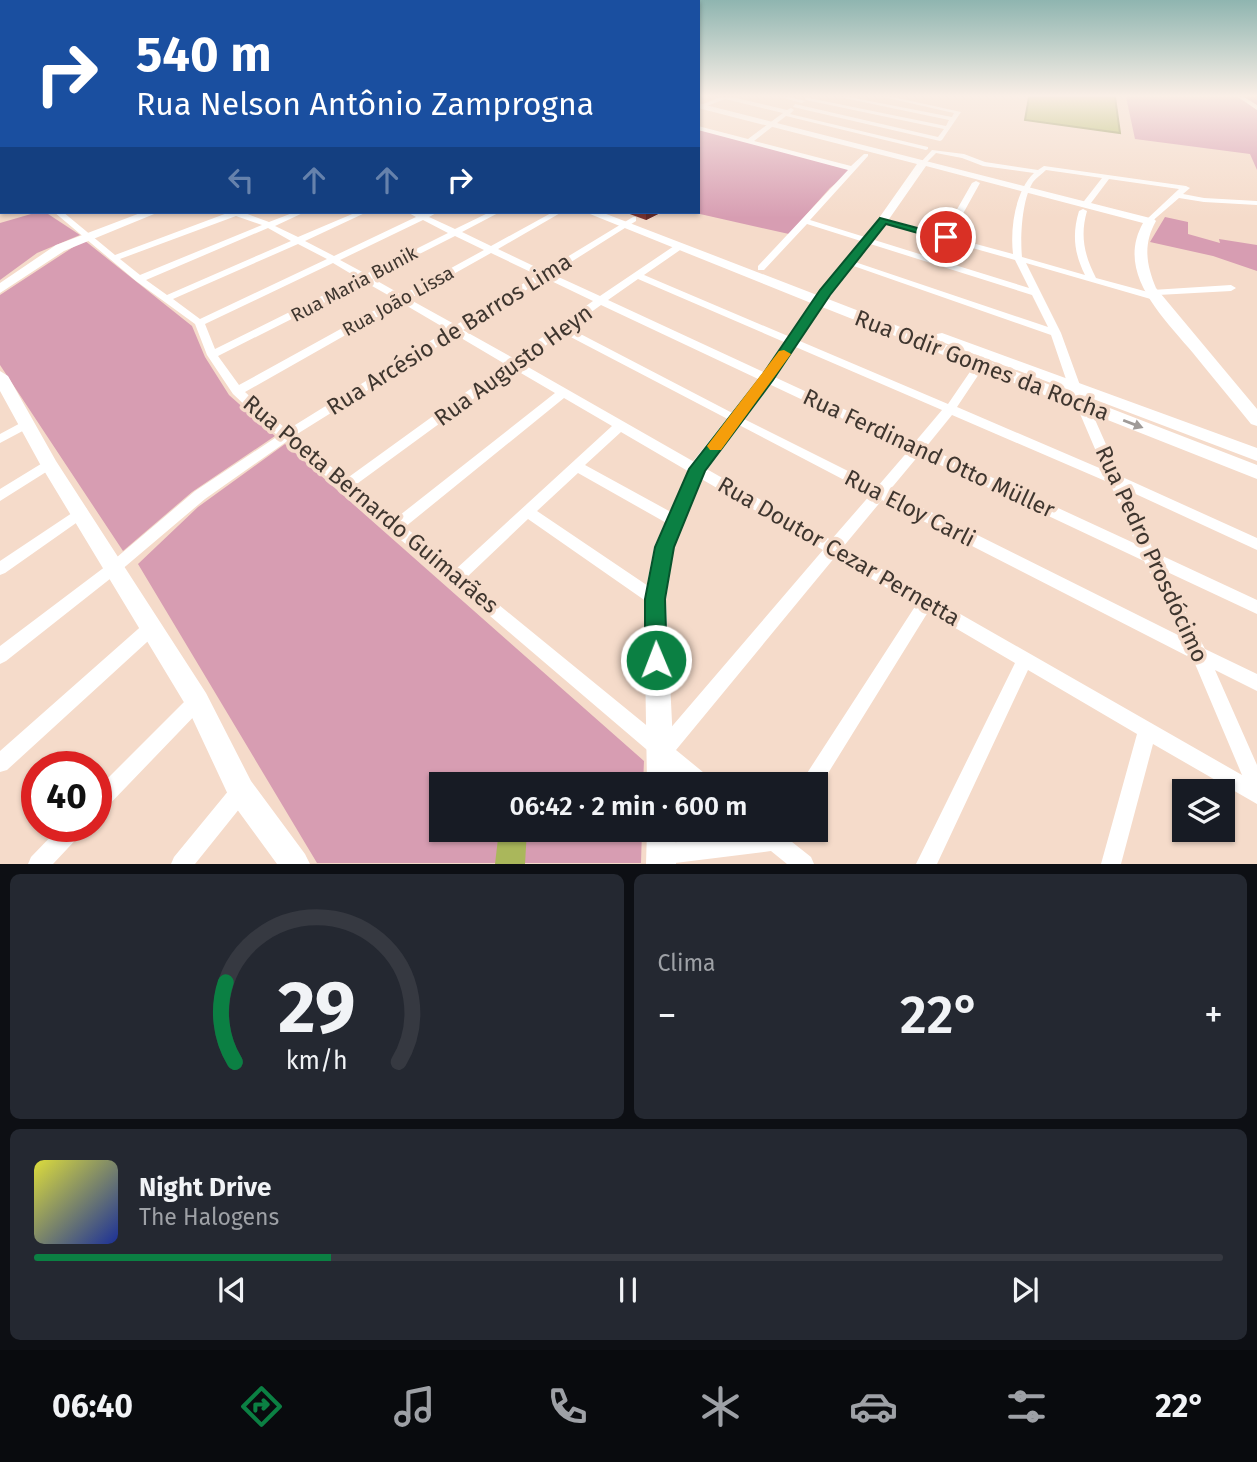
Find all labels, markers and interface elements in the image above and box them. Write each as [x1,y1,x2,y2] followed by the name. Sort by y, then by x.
[136,25,272,84] text: 540 m
[21,28,112,119] icon: right
[136,85,594,123] text: Rua Nelson Antônio Zamprogna
[222,161,260,199] icon: left
[295,161,333,199] icon: ahead
[368,161,406,199] icon: ahead
[441,161,479,199] icon: right
[916,207,976,267] pin
[927,218,965,256] icon: arrive
[287,241,421,327] street label: Rua Maria Bunik
[321,247,577,421] street label: Rua Arcésio de Barros Lima
[338,261,458,341] street label: Rua João Lissa
[428,298,598,432] street label: Rua Augusto Heyn
[851,303,1113,427] street label: Rua Odir Gomes da Rocha
[799,382,1059,524] street label: Rua Ferdinand Otto Müller
[238,389,504,619] street label: Rua Poeta Bernardo Guimarães
[1123,418,1144,429] one-way arrow
[1090,441,1214,667] street label: Rua Pedro Prosdócimo
[840,463,980,553] street label: Rua Eloy Carli
[713,470,965,632] street label: Rua Doutor Cezar Pernetta
[619,623,693,697] position arrow
[21,751,112,842] speed limit sign: 40
[1172,779,1235,842] map controls
[1172,779,1235,842] button: layers
[510,791,747,822] text: 06:42 · 2 min · 600 m
[658,949,716,977] text: Clima
[278,965,356,1052] text: 29
[900,984,980,1047] text: 22°
[658,992,677,1038] text: −
[1204,992,1223,1038] text: +
[286,1046,348,1076] text: km/h
[139,1172,271,1203] text: Night Drive
[139,1203,279,1231] text: The Halogens
[213,1271,251,1309] icon: previous
[609,1271,647,1309] icon: pause
[1006,1271,1044,1309] icon: next
[237,1382,286,1431] icon: directions
[390,1382,439,1431] icon: music
[543,1382,592,1431] icon: phone
[696,1382,745,1431] icon: climate
[849,1382,898,1431] icon: car
[1002,1382,1051,1431] icon: filters
[52,1387,133,1425] text: 06:40
[1155,1387,1205,1425] text: 22°

